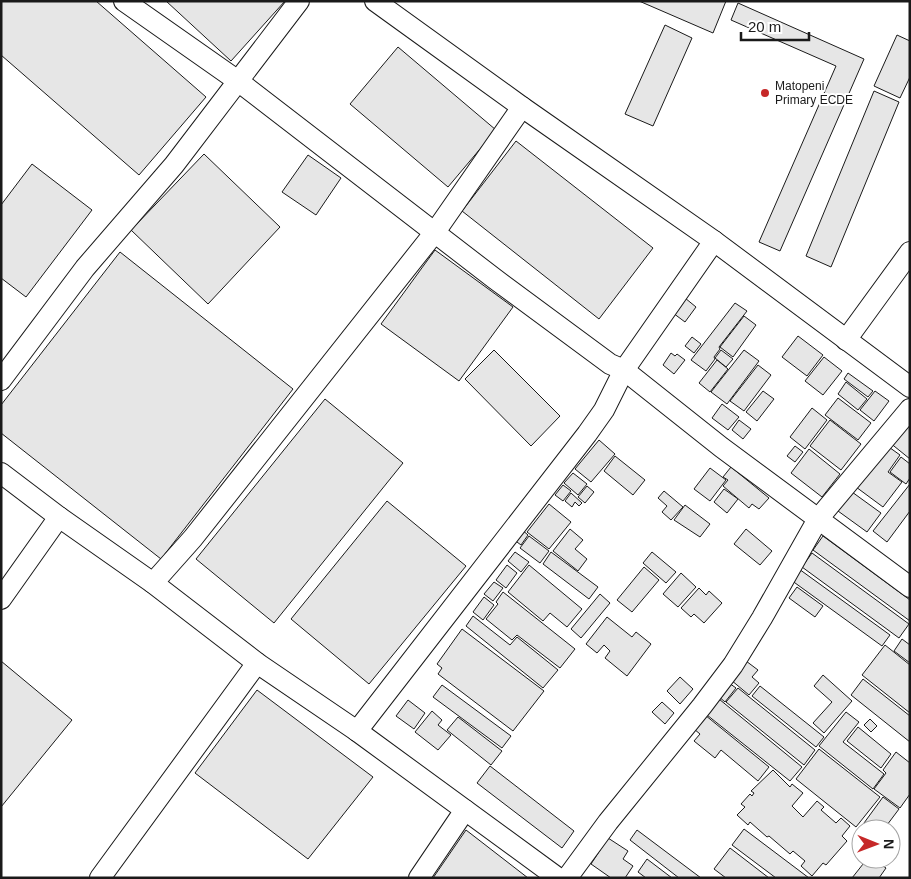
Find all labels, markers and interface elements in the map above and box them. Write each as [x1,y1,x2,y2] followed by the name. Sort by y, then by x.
[741,10,808,42] scale bar
[748,18,781,35] text: 20 m
[775,79,853,107] place label: Matopeni Primary ECDE
[759,87,771,99] marker: Matopeni Primary ECDE
[851,819,901,869] north arrow
[881,839,897,849] text: N

